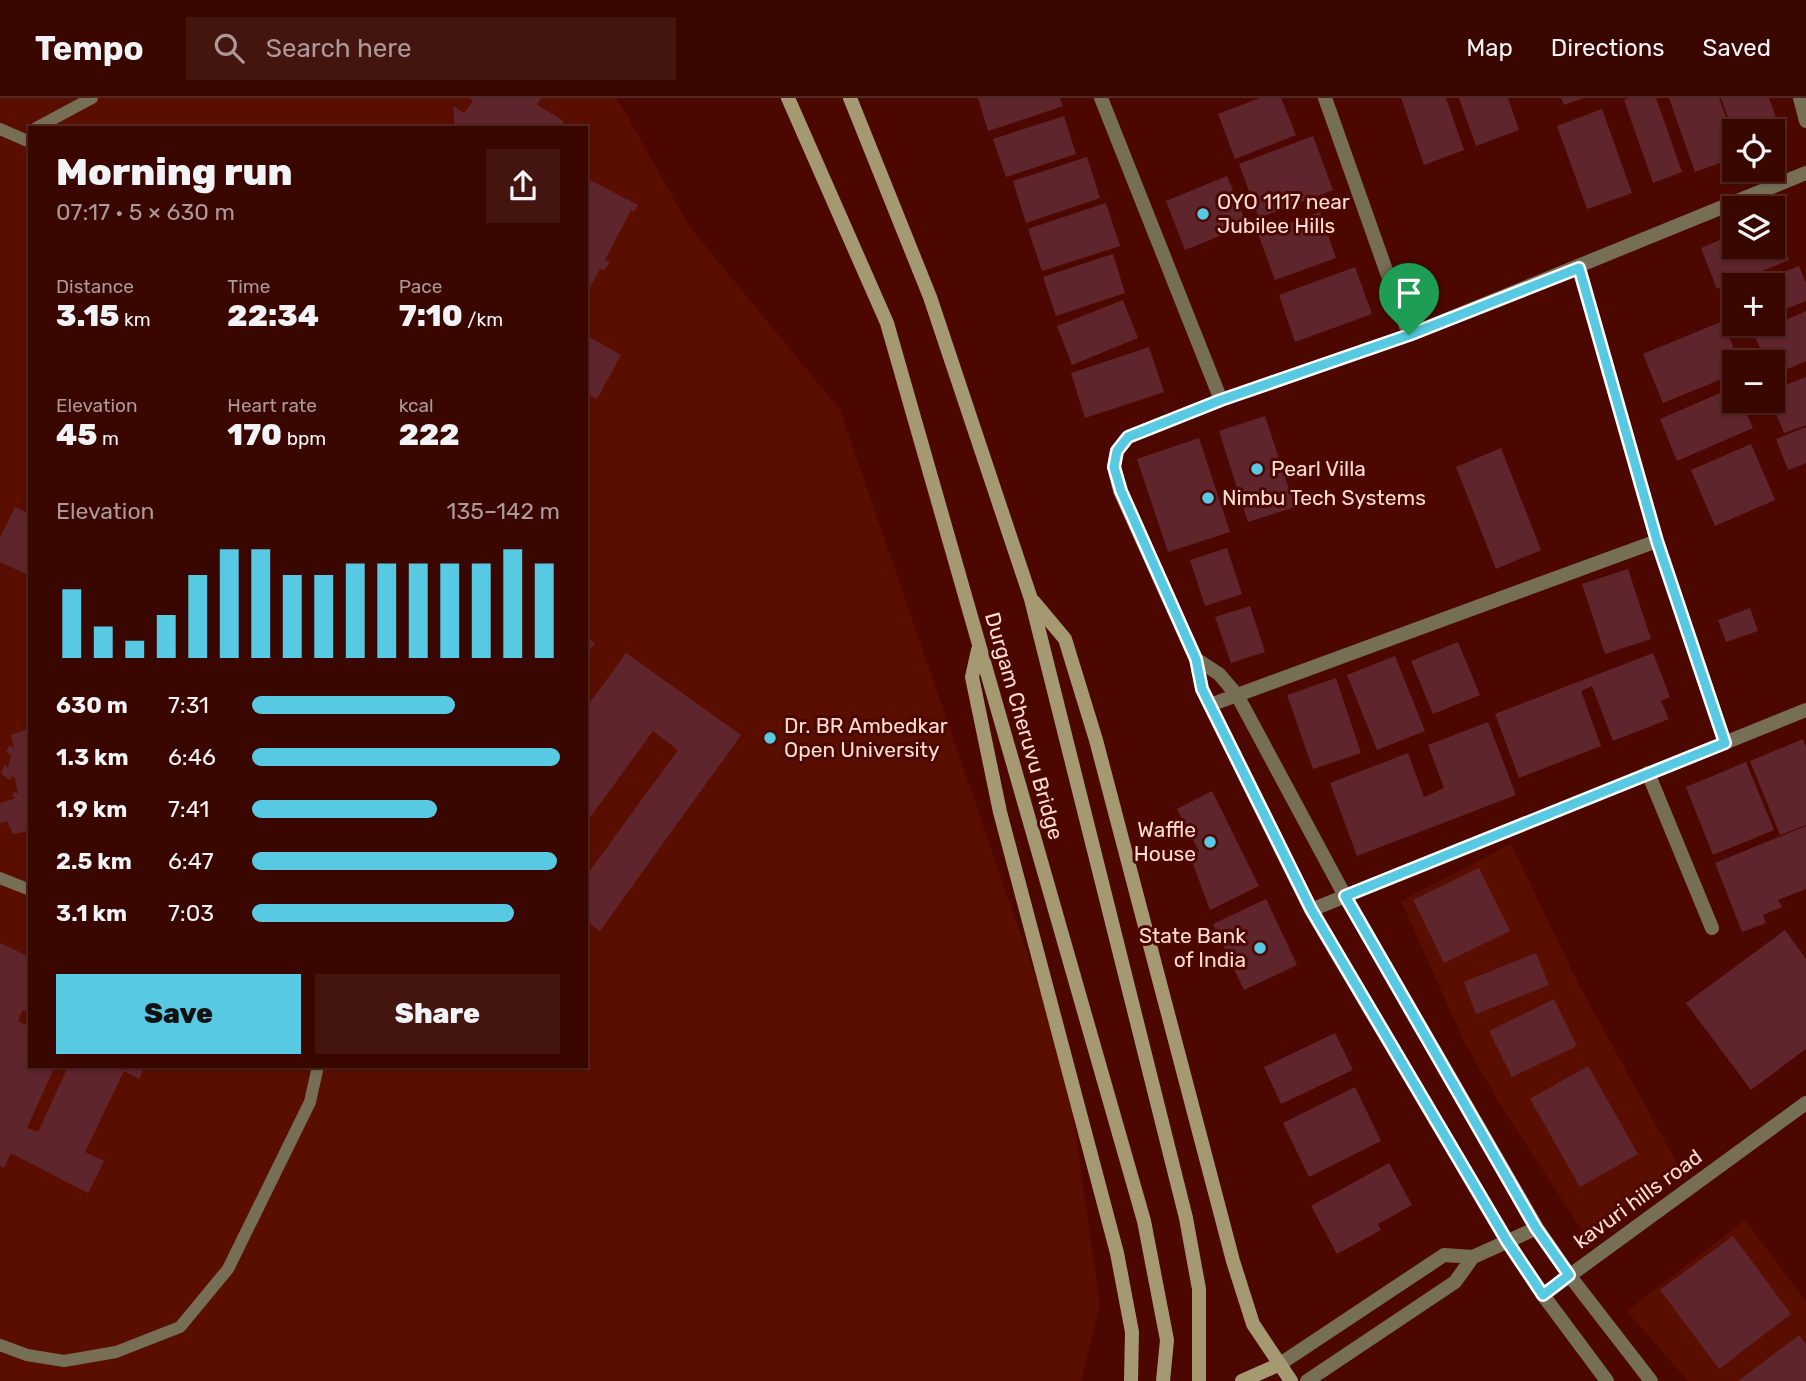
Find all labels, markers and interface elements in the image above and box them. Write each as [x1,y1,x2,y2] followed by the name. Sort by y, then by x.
[186,17,676,80] search box
[35,29,144,68] text: Tempo
[210,29,248,67] icon: search
[266,33,412,64] text: Search here
[1466,34,1513,62] text: Map
[1551,34,1664,62] text: Directions
[1702,34,1771,62] text: Saved
[1722,119,1785,413] map controls
[1722,119,1785,182] button: locate
[56,149,293,195] text: Morning run
[486,149,560,223] button: share
[1217,189,1350,238] place label: OYO 1117 near Jubilee Hills
[1722,196,1785,259] button: layers
[56,198,235,226] text: 07:17 · 5 × 630 m
[1195,206,1211,222] marker: OYO 1117 near Jubilee Hills
[1379,263,1439,335] pin
[1722,273,1785,336] button: +
[1390,274,1428,312] icon: arrive
[56,275,134,298] text: Distance
[227,275,270,298] text: Time
[399,275,442,298] text: Pace
[56,298,119,334] text: 3.15
[227,298,319,334] text: 22:34
[399,298,463,334] text: 7:10
[119,308,151,331] text: km
[463,308,503,331] text: /km
[1722,350,1785,413] button: −
[56,394,137,417] text: Elevation
[227,394,317,417] text: Heart rate
[399,394,434,417] text: kcal
[56,417,97,453] text: 45
[227,417,282,453] text: 170
[399,417,460,453] text: 222
[97,427,119,450] text: m
[282,427,326,450] text: bpm
[1271,456,1366,481] place label: Pearl Villa
[1249,461,1265,477] marker: Pearl Villa
[1222,485,1426,510] place label: Nimbu Tech Systems
[1200,490,1216,506] marker: Nimbu Tech Systems
[56,497,155,525] text: Elevation
[447,497,560,525] text: 135–142 m
[980,609,1069,842] street label: Durgam Cheruvu Bridge
[56,691,128,719] text: 630 m
[168,691,209,719] text: 7:31
[784,713,948,762] place label: Dr. BR Ambedkar Open University
[762,730,778,746] marker: Dr. BR Ambedkar Open University
[56,743,129,771] text: 1.3 km
[168,743,216,771] text: 6:46
[56,795,127,823] text: 1.9 km
[168,795,209,823] text: 7:41
[1134,817,1196,866] place label: Waffle House
[1202,834,1218,850] marker: Waffle House
[56,847,132,875] text: 2.5 km
[168,847,213,875] text: 6:47
[56,899,127,927] text: 3.1 km
[168,899,214,927] text: 7:03
[1139,923,1246,972] place label: State Bank of India
[1252,940,1268,956] marker: State Bank of India
[56,974,301,1054] button: Save
[315,974,560,1054] button: Share
[1569,1144,1707,1253] street label: kavuri hills road

